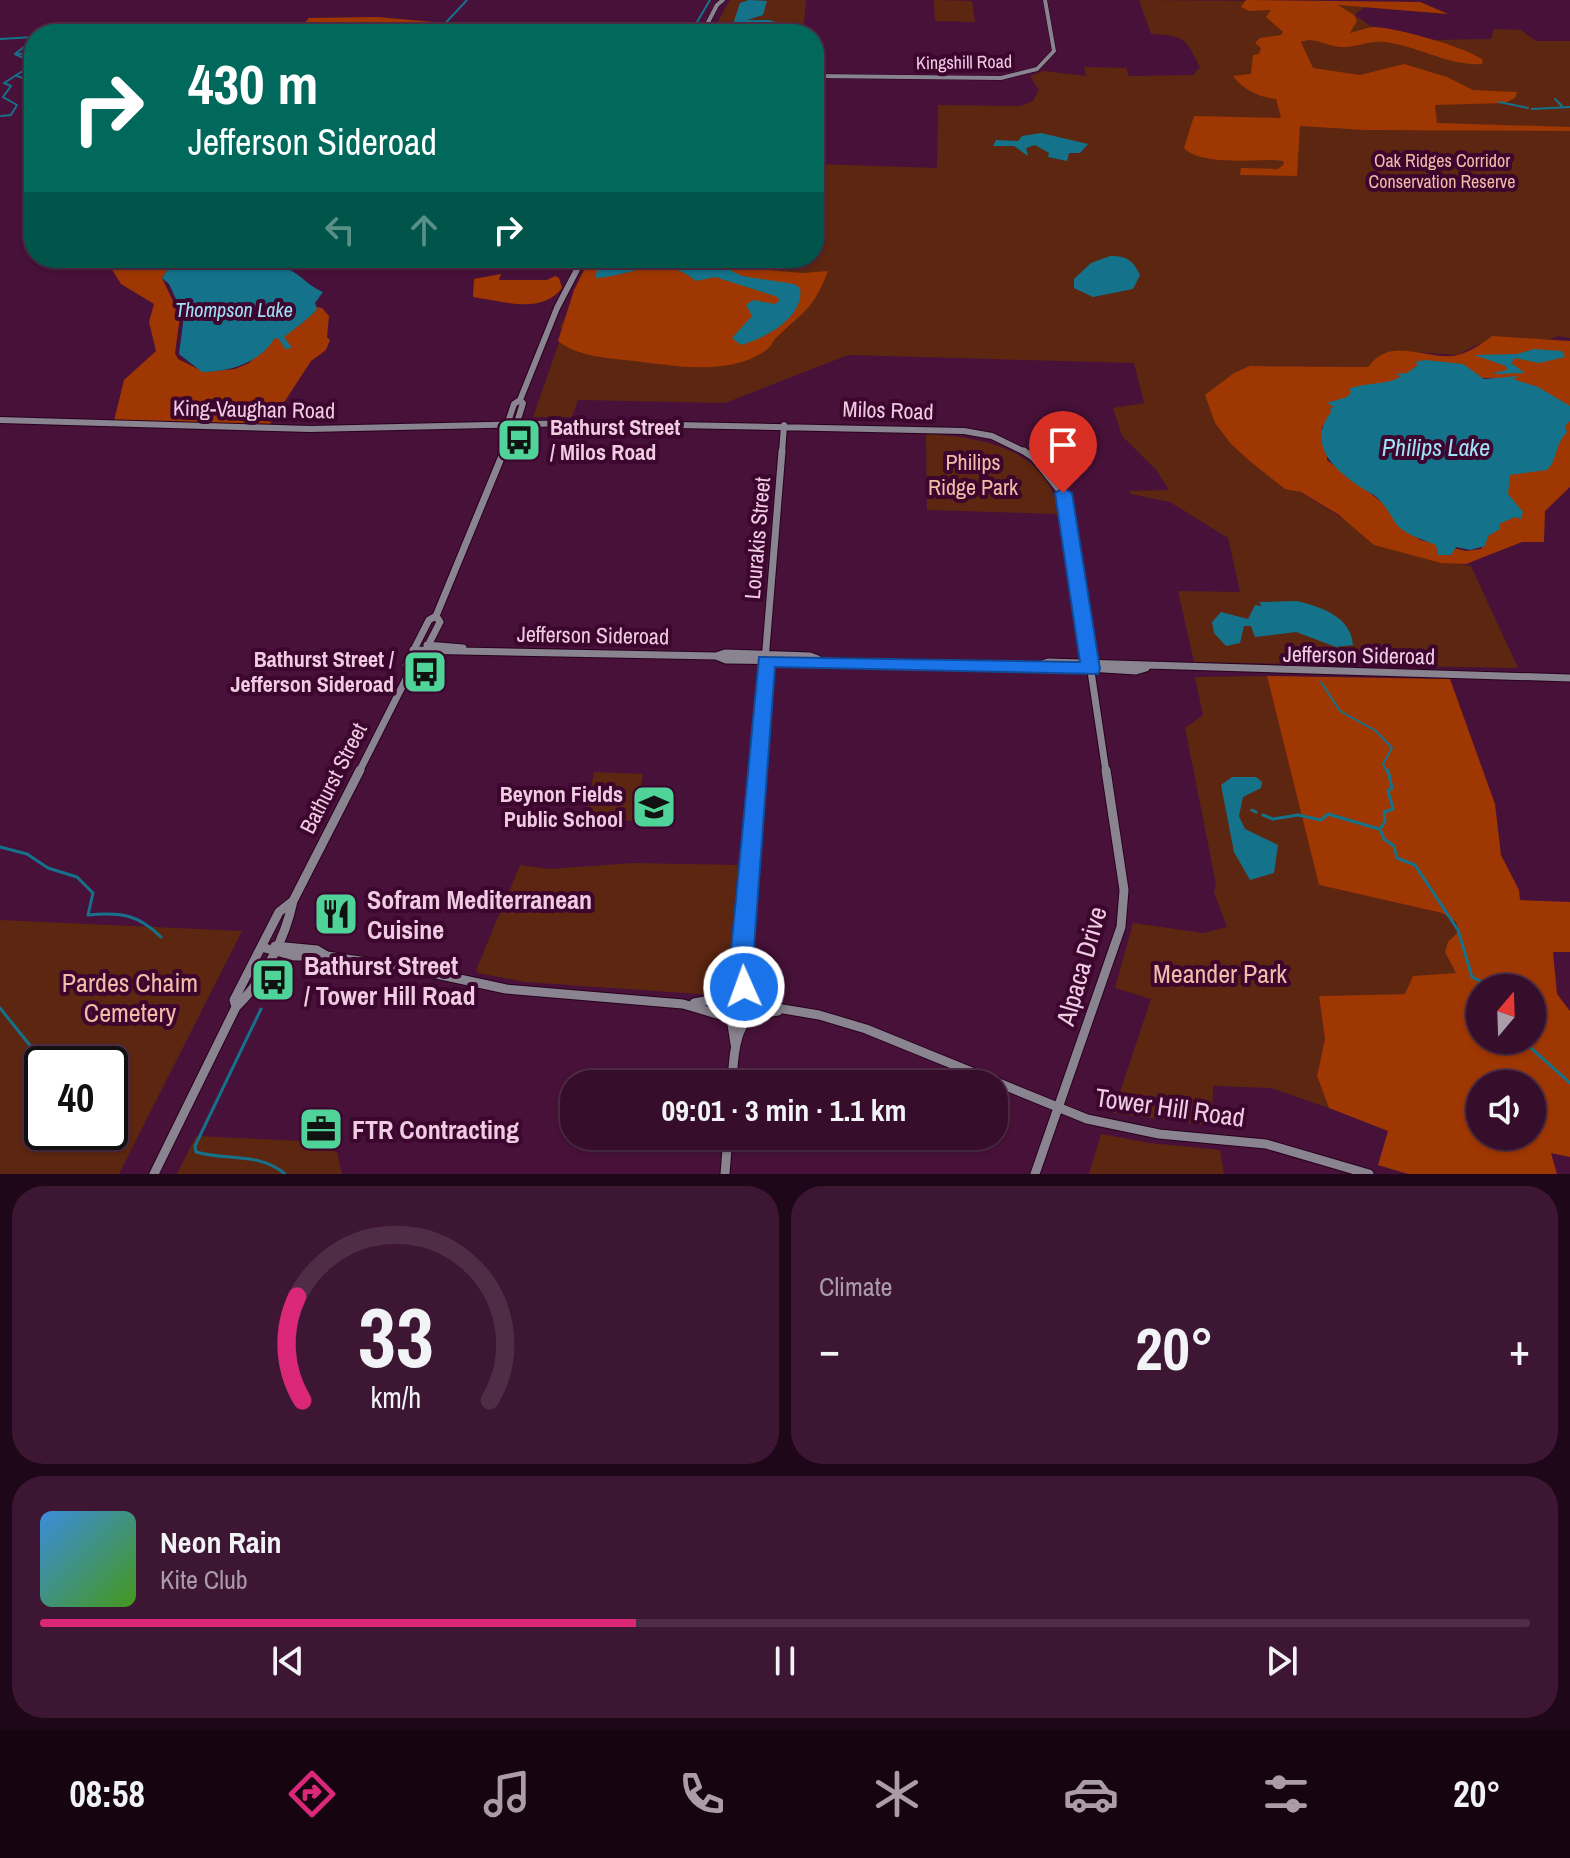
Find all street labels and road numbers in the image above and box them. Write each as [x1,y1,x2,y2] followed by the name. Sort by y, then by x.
[916,49,1012,75] street label: Kingshill Road
[173,393,335,425] street label: King-Vaughan Road
[842,393,934,427] street label: Milos Road
[737,476,777,600] street label: Lourakis Street
[517,619,669,651] street label: Jefferson Sideroad
[1283,639,1435,671] street label: Jefferson Sideroad
[292,718,374,838] street label: Bathurst Street
[1047,903,1115,1030] street label: Alpaca Drive
[1093,1079,1247,1135] street label: Tower Hill Road

